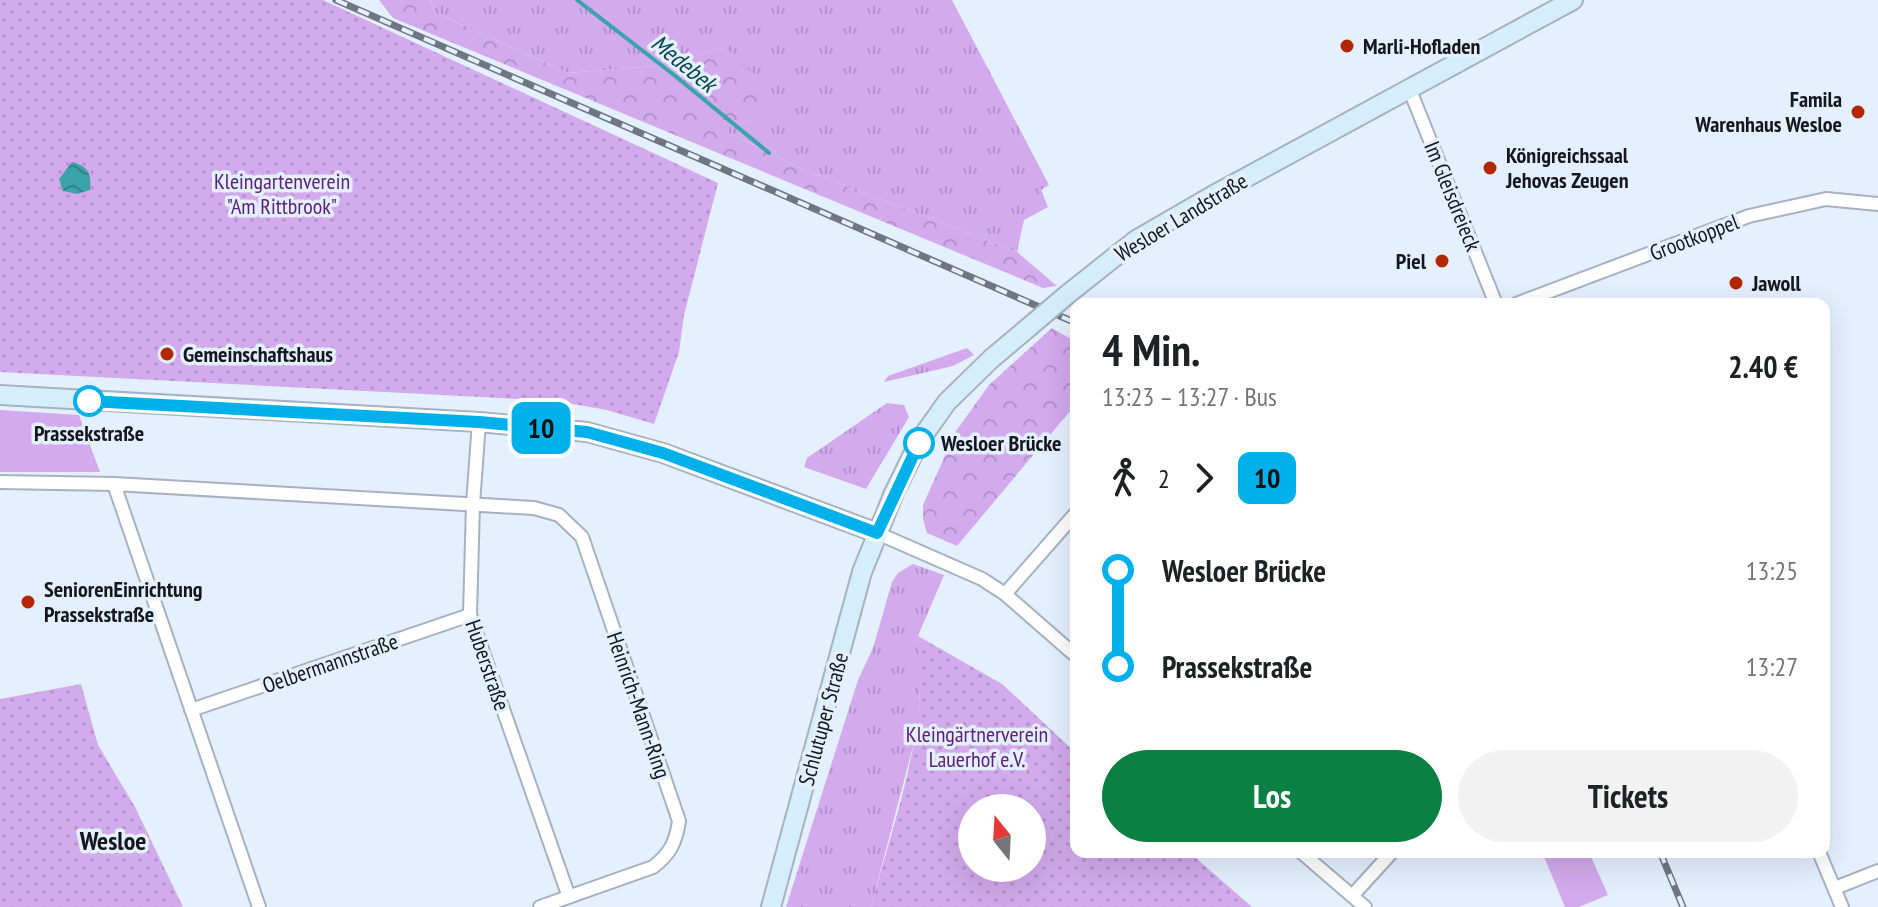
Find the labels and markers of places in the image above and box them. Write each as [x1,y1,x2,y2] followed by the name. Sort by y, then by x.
[1363,32,1481,60] place label: Marli-Hofladen
[1338,37,1356,55] marker: Marli-Hofladen
[1694,85,1842,138] place label: Famila Warenhaus Wesloe
[1849,103,1867,121] marker: Famila Warenhaus Wesloe
[1505,141,1629,194] place label: Königreichssaal Jehovas Zeugen
[1481,159,1499,177] marker: Königreichssaal Jehovas Zeugen
[1396,247,1427,275] place label: Piel
[1433,252,1451,270] marker: Piel
[1751,269,1802,297] place label: Jawoll
[1727,274,1745,292] marker: Jawoll
[183,340,333,368] place label: Gemeinschaftshaus
[158,345,176,363] marker: Gemeinschaftshaus
[74,386,104,416] marker: Prassekstraße
[34,419,144,447] place label: Prassekstraße
[904,428,934,458] marker: Wesloer Brücke
[940,429,1061,457] place label: Wesloer Brücke
[44,575,203,628] place label: SeniorenEinrichtung Prassekstraße
[19,593,37,611] marker: SeniorenEinrichtung Prassekstraße

